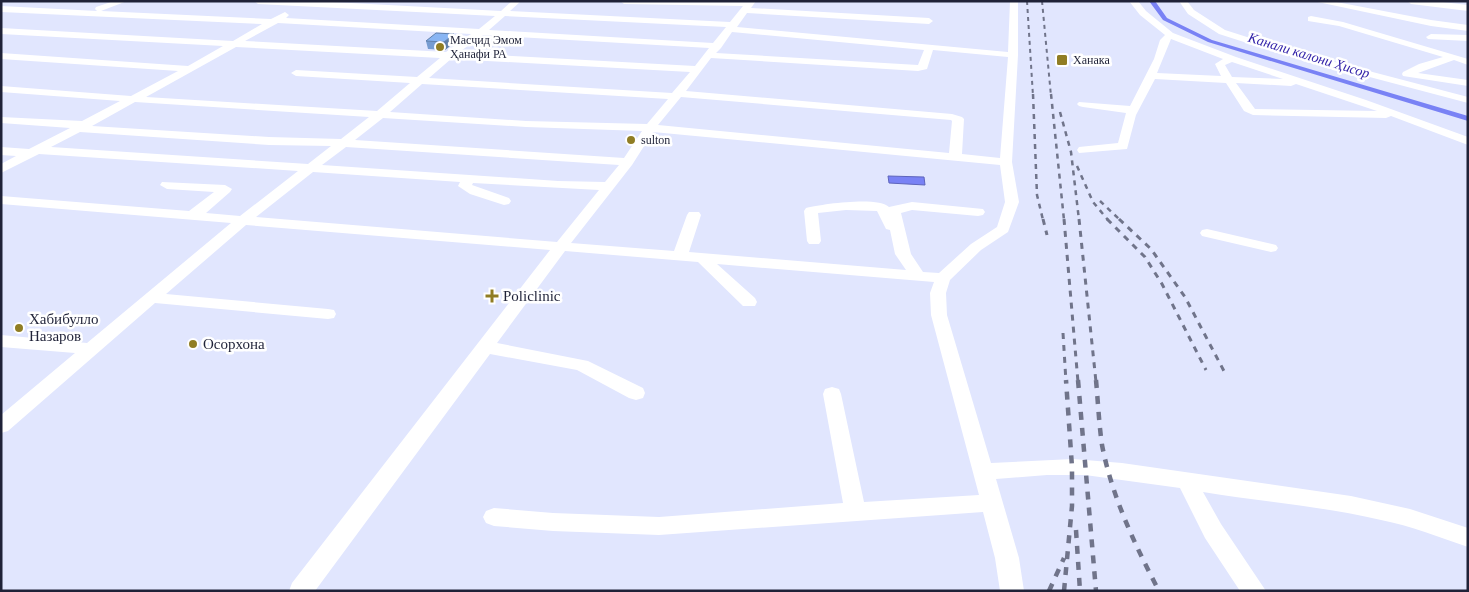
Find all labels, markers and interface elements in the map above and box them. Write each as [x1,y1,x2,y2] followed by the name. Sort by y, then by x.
[1245,30,1371,81] water label: Канали калони Ҳисор
[450,33,522,61] place label: Масҷид Эмом Ҳанафи РА
[434,41,446,53] marker: Масҷид Эмом Ҳанафи РА
[1055,53,1069,67] marker: Ханака
[1073,53,1110,67] place label: Ханака
[641,133,670,147] place label: sulton
[625,134,637,146] marker: sulton
[503,288,561,304] place label: Policlinic
[485,289,499,303] marker: Policlinic
[29,311,99,344] place label: Хабибулло Назаров
[13,322,25,334] marker: Хабибулло Назаров
[203,336,265,352] place label: Осорхона
[187,338,199,350] marker: Осорхона

